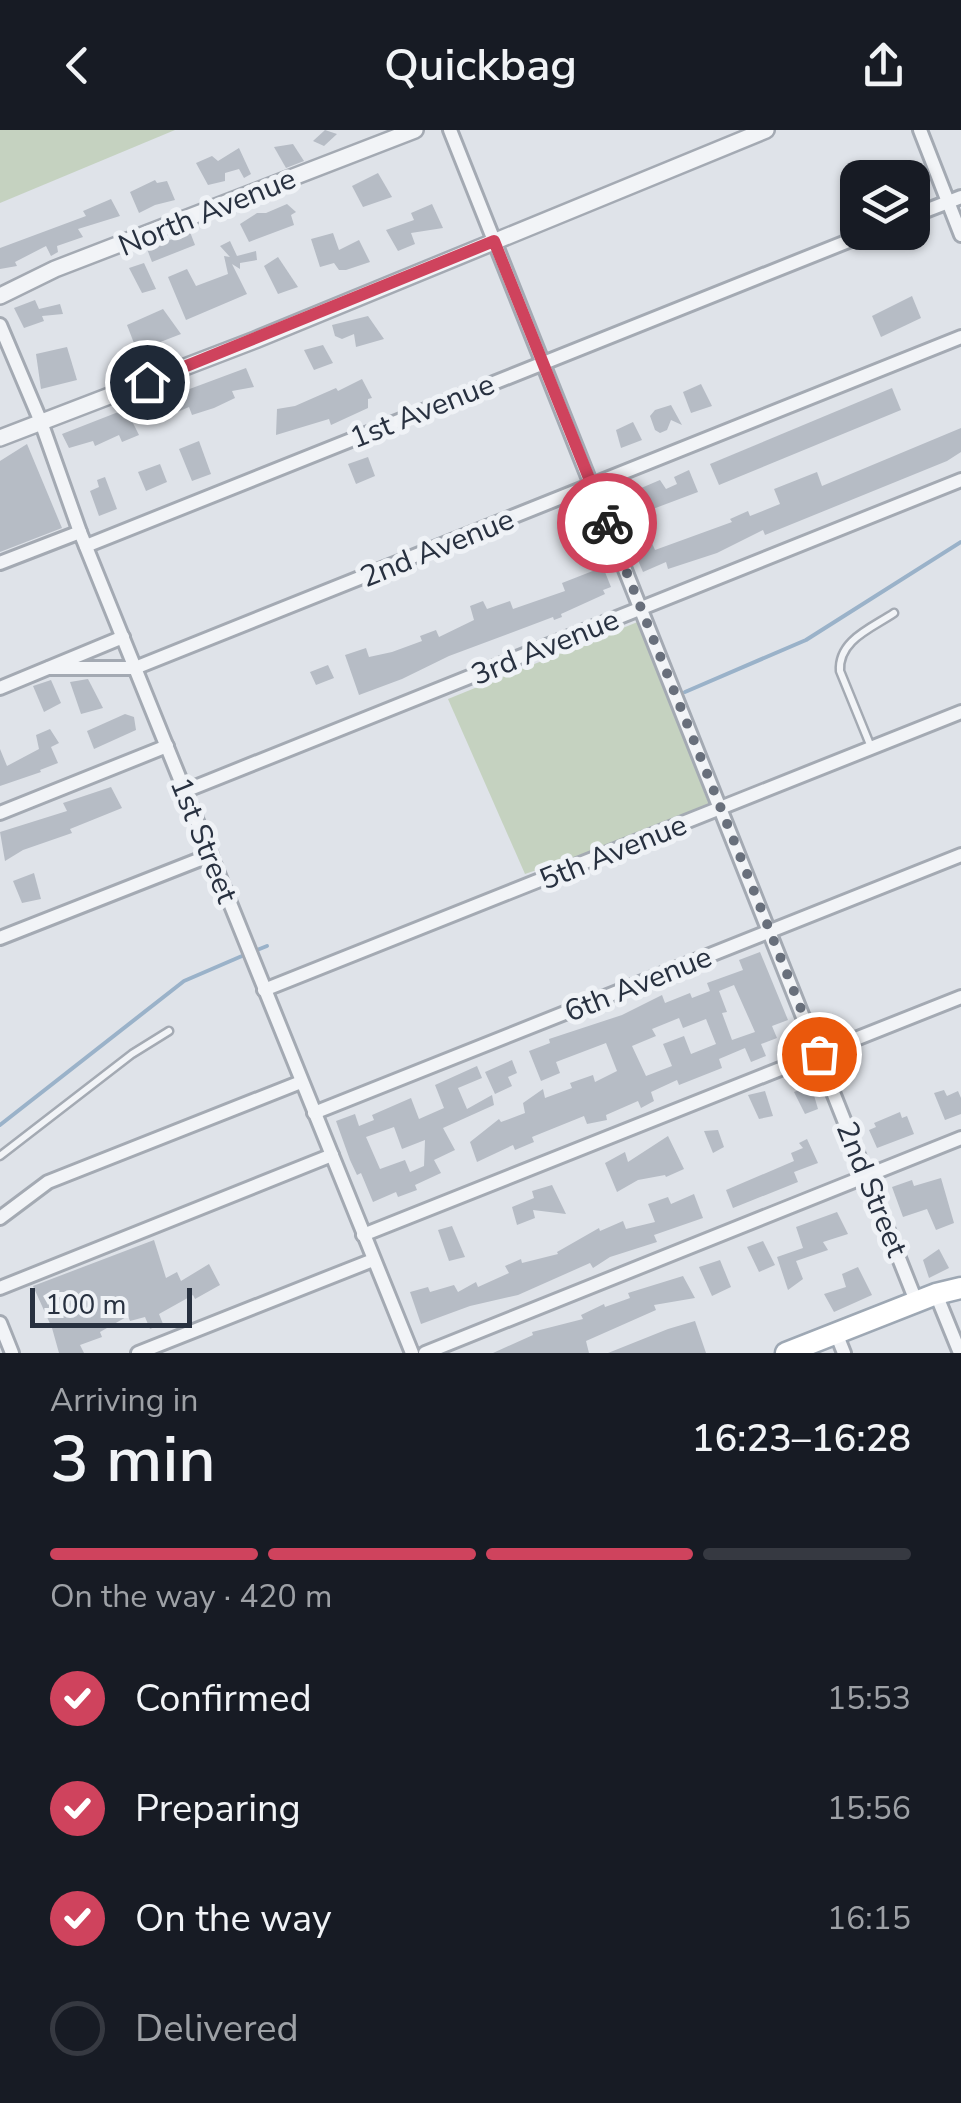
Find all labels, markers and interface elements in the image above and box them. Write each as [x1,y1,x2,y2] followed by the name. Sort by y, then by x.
[384,35,577,96] text: Quickbag
[50,38,105,93] icon: back
[856,38,911,93] icon: share
[112,158,302,267] street label: North Avenue
[840,160,930,250] map controls
[840,160,930,250] button: layers
[105,340,190,425] pin
[120,355,175,410] icon: home
[344,364,501,459] street label: 1st Avenue
[557,473,657,573] courier
[580,496,635,551] icon: bike
[354,499,520,598] street label: 2nd Avenue
[465,599,625,696] street label: 3rd Avenue
[160,771,248,910] street label: 1st Street
[533,804,693,901] street label: 5th Avenue
[558,936,718,1033] street label: 6th Avenue
[777,1012,862,1097] pin
[792,1027,847,1082] icon: bag
[826,1116,917,1263] street label: 2nd Street
[30,1283,192,1328] scale bar
[45,1286,127,1324] text: 100 m
[50,1379,198,1422] text: Arriving in
[692,1413,911,1464] text: 16:23–16:28
[50,1415,216,1504] text: 3 min
[50,1575,332,1618] text: On the way · 420 m
[50,1671,105,1726] icon: check
[135,1673,312,1724] text: Confirmed
[827,1677,911,1720] text: 15:53
[50,1781,105,1836] icon: check
[135,1783,301,1834] text: Preparing
[827,1787,911,1830] text: 15:56
[50,1891,105,1946] icon: check
[135,1893,331,1944] text: On the way
[827,1897,911,1940] text: 16:15
[135,2003,299,2054] text: Delivered

